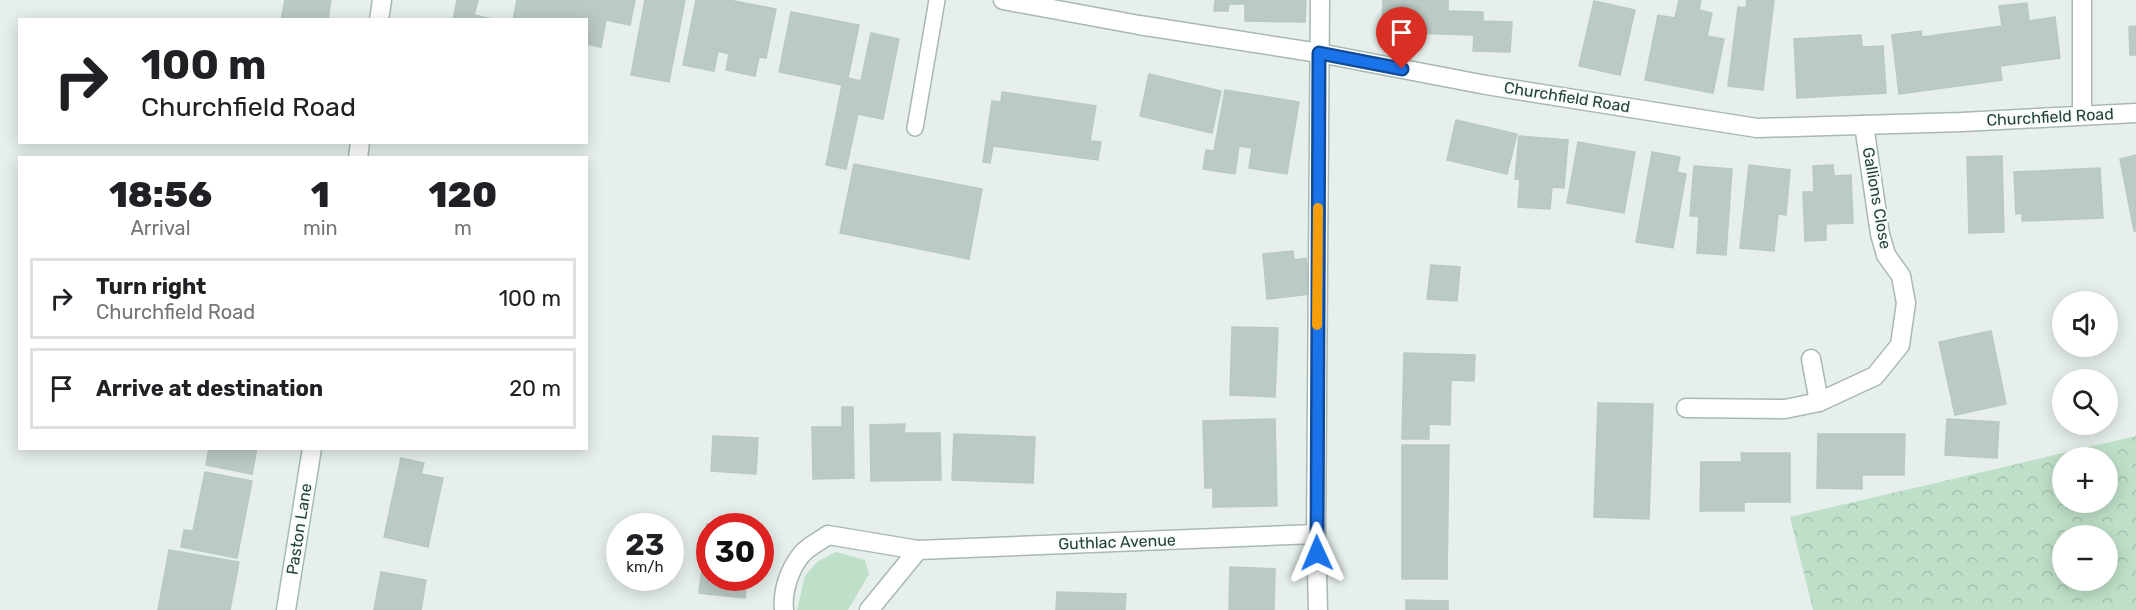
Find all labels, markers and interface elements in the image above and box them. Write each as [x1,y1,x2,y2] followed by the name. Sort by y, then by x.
[1376,7,1427,69] pin
[1385,16,1418,49] icon: arrive
[141,40,266,90] text: 100 m
[42,42,120,120] icon: right
[1503,78,1631,116] street label: Churchfield Road
[141,91,356,123] text: Churchfield Road
[1986,104,2114,130] street label: Churchfield Road
[1859,146,1895,250] street label: Gallions Close
[109,173,212,216] text: 18:56
[311,173,330,216] text: 1
[429,173,497,216] text: 120
[130,216,191,240] text: Arrival
[303,216,338,240] text: min
[454,216,472,240] text: m
[96,273,206,300] text: Turn right
[45,282,78,315] icon: right
[499,285,561,312] text: 100 m
[2052,291,2118,591] map controls
[2052,291,2118,357] button: sound
[96,300,255,324] text: Churchfield Road
[2052,369,2118,435] button: search
[45,372,78,405] icon: arrive
[96,375,323,402] text: Arrive at destination
[509,375,561,402] text: 20 m
[2052,447,2118,513] button: +
[282,482,316,576] street label: Paston Lane
[696,513,774,591] speed limit sign: 30
[1285,521,1349,585] position arrow
[2052,525,2118,591] button: −
[625,527,665,563] text: 23
[1058,530,1176,554] street label: Guthlac Avenue
[626,558,664,576] text: km/h

